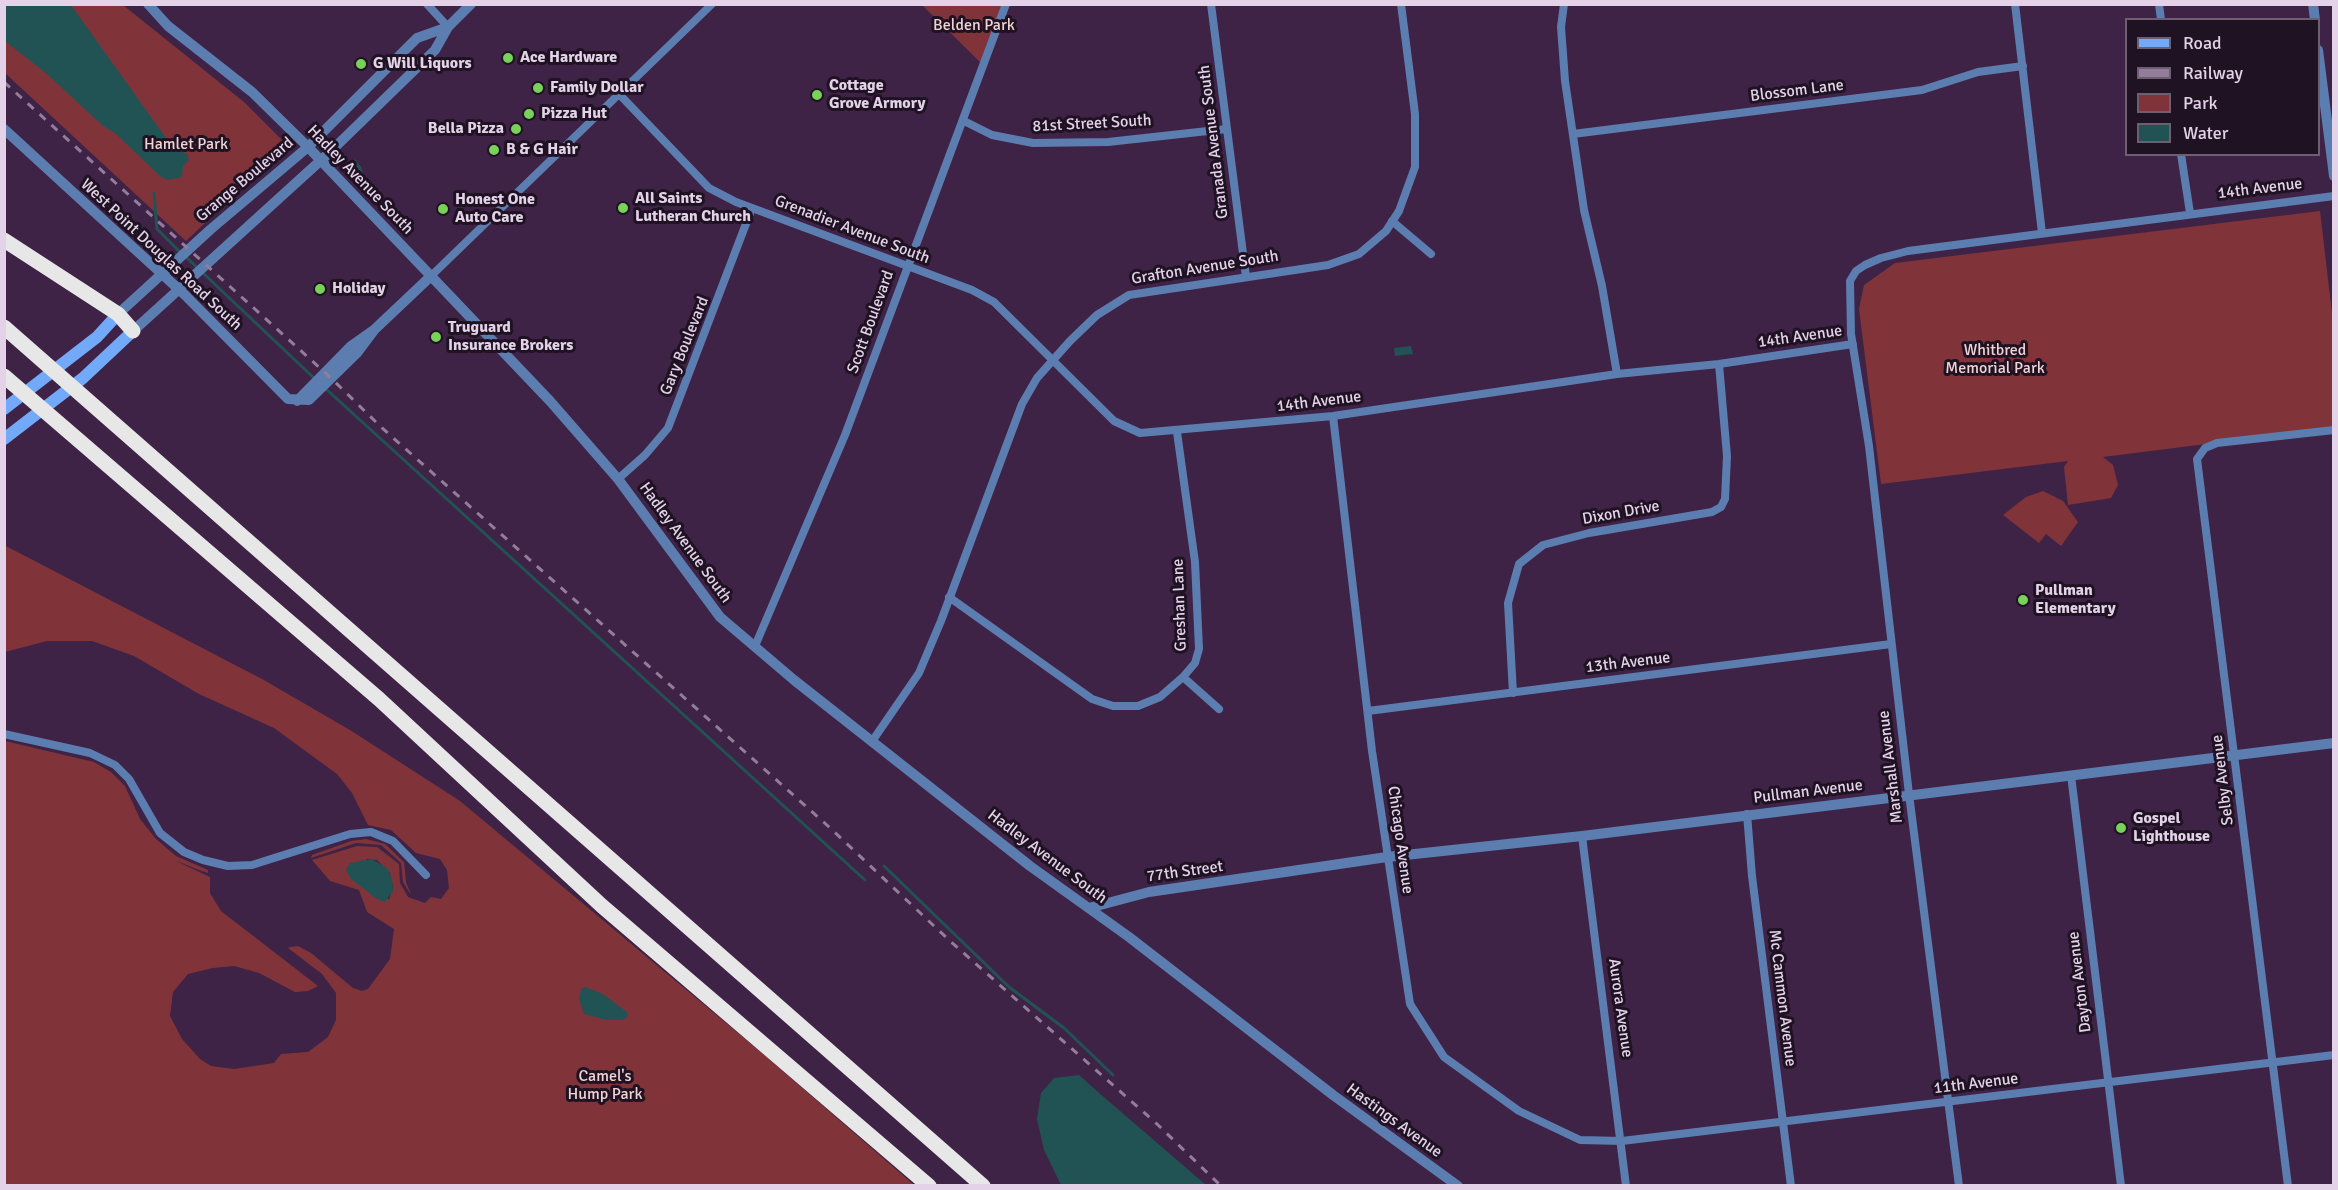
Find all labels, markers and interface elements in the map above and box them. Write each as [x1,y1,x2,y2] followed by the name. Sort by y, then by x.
[933,16,1015,36] park label: Belden Park
[2125,18,2320,156] legend
[2183,32,2222,54] text: Road
[520,48,617,68] place label: Ace Hardware
[501,51,515,65] marker: Ace Hardware
[373,54,472,74] place label: G Will Liquors
[354,57,368,71] marker: G Will Liquors
[2183,62,2243,84] text: Railway
[1195,64,1233,220] street label: Granada Avenue South
[829,76,926,114] place label: Cottage Grove Armory
[1749,76,1845,106] street label: Blossom Lane
[550,78,644,98] place label: Family Dollar
[531,81,545,95] marker: Family Dollar
[810,88,824,102] marker: Cottage Grove Armory
[2183,92,2218,114] text: Park
[541,104,607,124] place label: Pizza Hut
[522,107,536,121] marker: Pizza Hut
[1032,111,1152,137] street label: 81st Street South
[428,119,504,139] place label: Bella Pizza
[303,121,417,239] street label: Hadley Avenue South
[509,122,523,136] marker: Bella Pizza
[2183,122,2228,144] text: Water
[192,134,298,226] street label: Grange Boulevard
[144,135,228,155] park label: Hamlet Park
[506,140,578,160] place label: B & G Hair
[487,143,501,157] marker: B & G Hair
[2217,174,2303,204] street label: 14th Avenue
[76,175,246,335] street label: West Point Douglas Road South
[635,189,751,227] place label: All Saints Lutheran Church
[455,190,535,228] place label: Honest One Auto Care
[772,192,932,268] street label: Grenadier Avenue South
[616,201,630,215] marker: All Saints Lutheran Church
[436,202,450,216] marker: Honest One Auto Care
[1130,247,1280,289] street label: Grafton Avenue South
[844,268,898,376] street label: Scott Boulevard
[332,279,385,299] place label: Holiday
[313,282,327,296] marker: Holiday
[657,294,713,398] street label: Gary Boulevard
[448,318,573,356] place label: Truguard Insurance Brokers
[1756,322,1844,352] street label: 14th Avenue
[429,330,443,344] marker: Truguard Insurance Brokers
[1945,341,2045,379] park label: Whitbred Memorial Park
[1276,387,1362,417] street label: 14th Avenue
[635,479,735,607] street label: Hadley Avenue South
[1581,497,1661,529] street label: Dixon Drive
[1169,558,1191,652] street label: Greshan Lane
[2035,581,2116,619] place label: Pullman Elementary
[2016,593,2030,607] marker: Pullman Elementary
[1585,648,1671,678] street label: 13th Avenue
[1875,709,1907,825] street label: Marshall Avenue
[2208,734,2238,826] street label: Selby Avenue
[1752,776,1864,808] street label: Pullman Avenue
[1383,785,1417,895] street label: Chicago Avenue
[984,806,1110,908] street label: Hadley Avenue South
[2133,809,2210,847] place label: Gospel Lighthouse
[2114,821,2128,835] marker: Gospel Lighthouse
[1146,857,1224,887] street label: 77th Street
[1764,928,1800,1068] street label: Mc Cammon Avenue
[2064,930,2096,1034] street label: Dayton Avenue
[1604,957,1636,1059] street label: Aurora Avenue
[567,1067,643,1105] park label: Camel's Hump Park
[1933,1069,2019,1099] street label: 11th Avenue
[1342,1080,1446,1162] street label: Hastings Avenue

